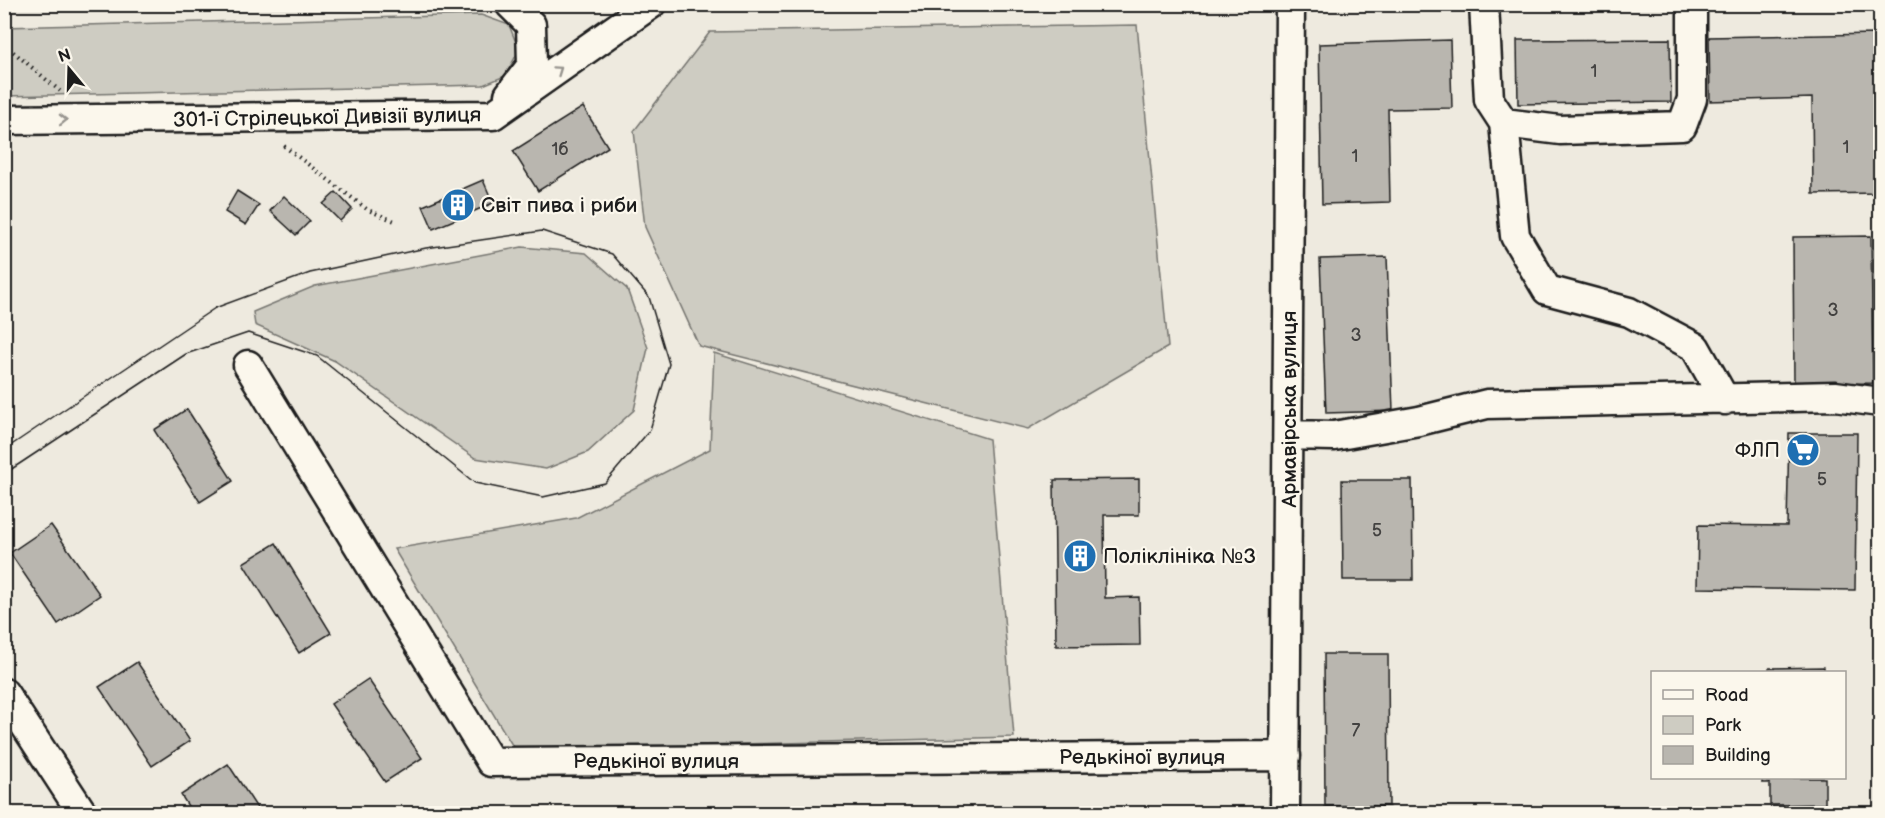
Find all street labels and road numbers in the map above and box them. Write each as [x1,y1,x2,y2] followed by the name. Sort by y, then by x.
[173,102,481,133] street label: 301-ї Стрілецької Дивізії вулиця
[1277,311,1302,508] street label: Армавірська вулиця
[1059,745,1225,770] street label: Редькіної вулиця
[573,749,739,774] street label: Редькіної вулиця

